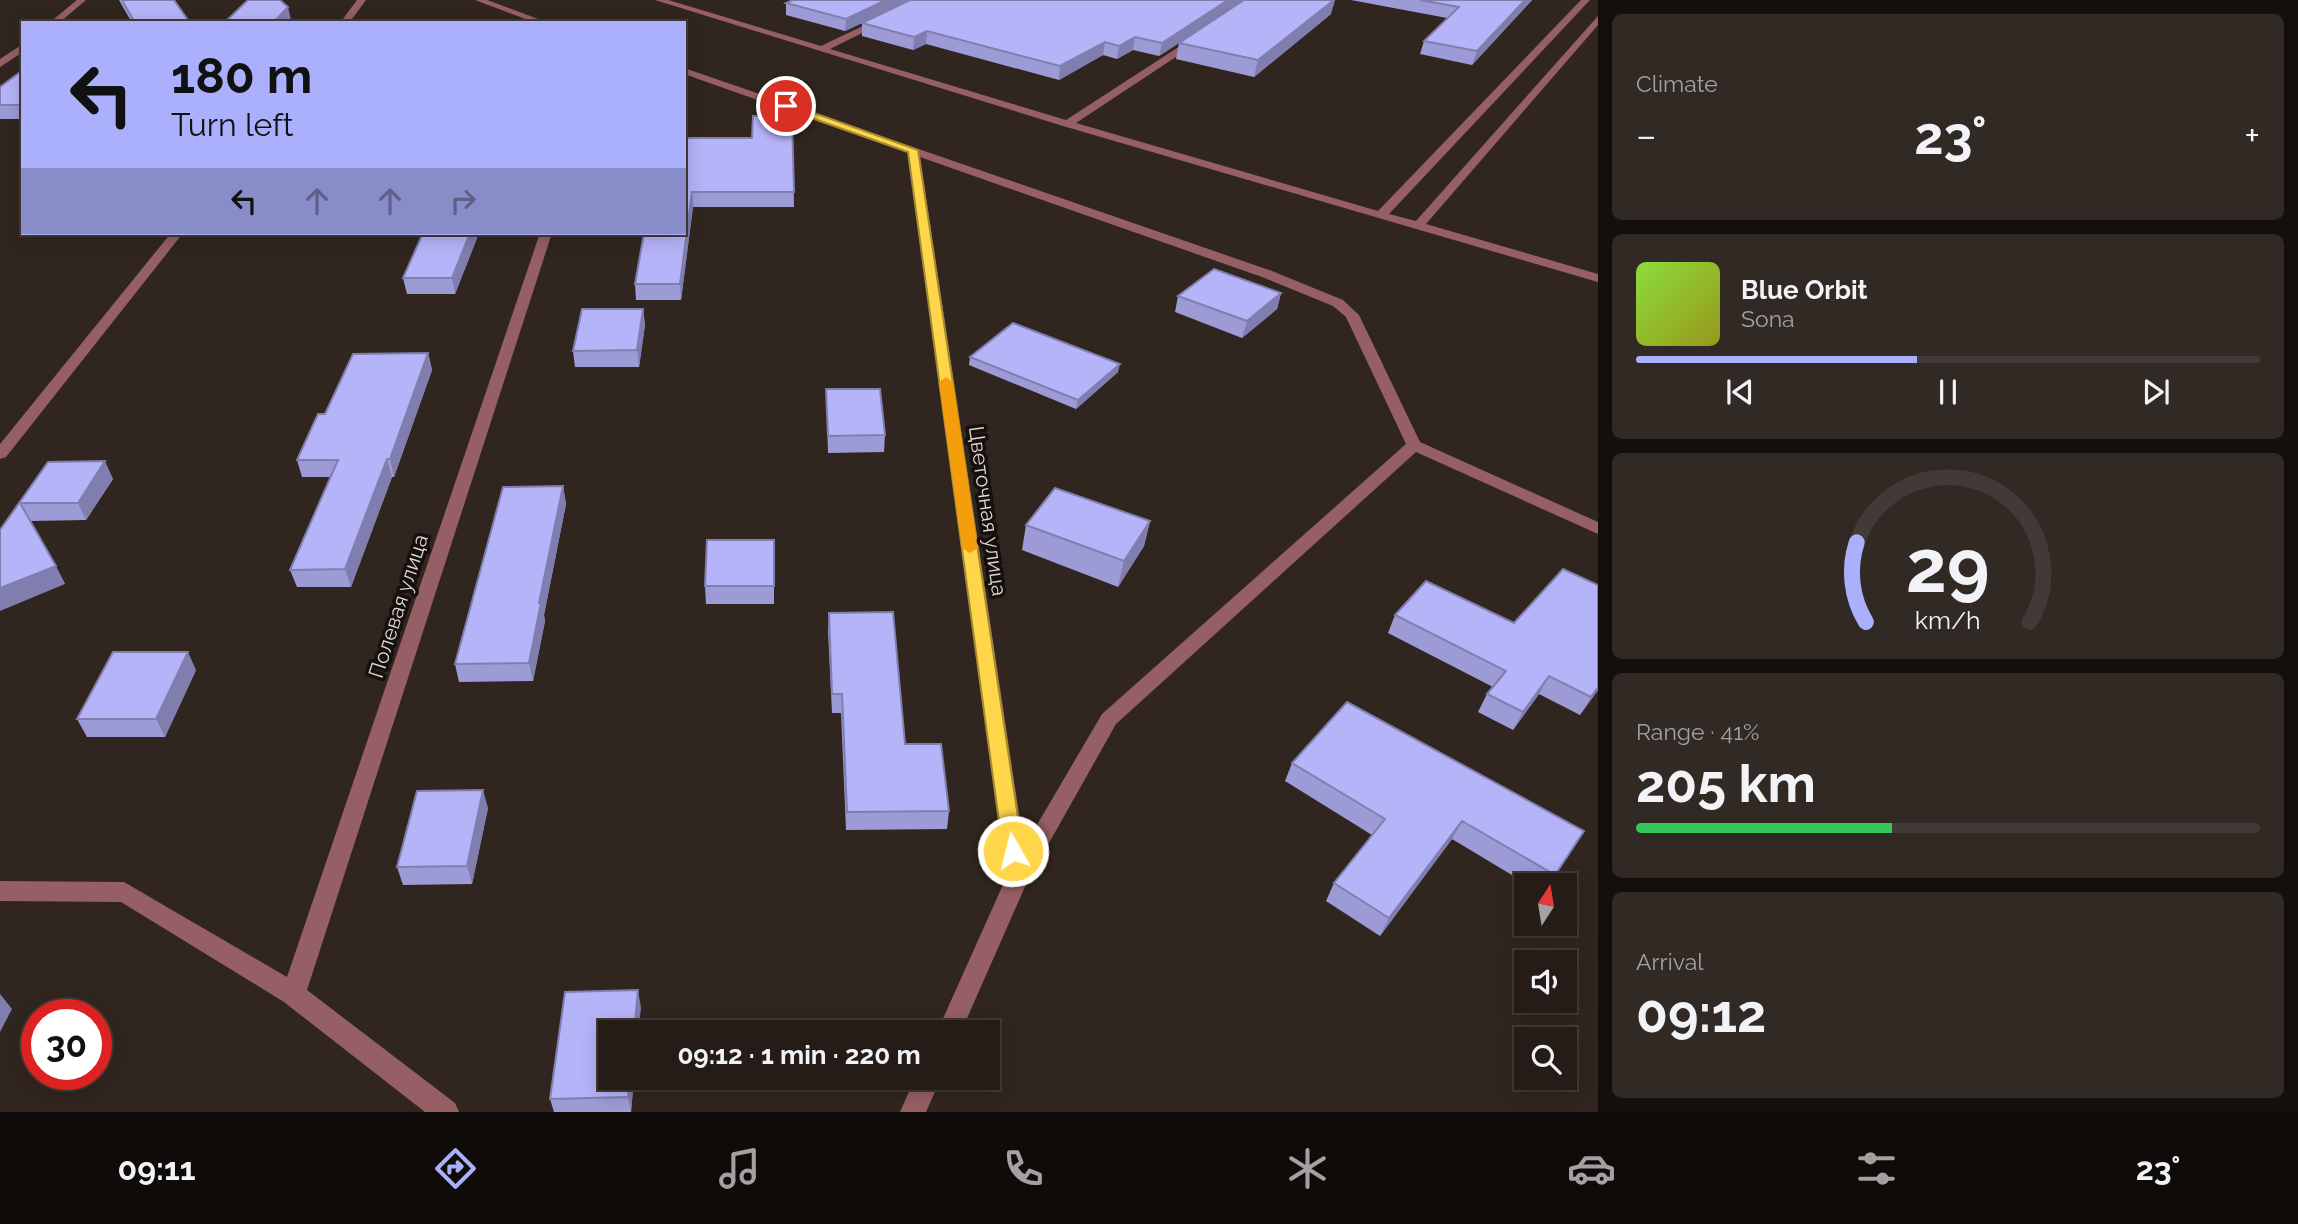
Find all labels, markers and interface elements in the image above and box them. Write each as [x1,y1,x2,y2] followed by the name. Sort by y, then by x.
[171,47,312,104] text: 180 m
[56,49,147,140] icon: left
[1636,70,1718,97] text: Climate
[756,76,816,136] pin
[767,87,805,125] icon: arrive
[1914,105,1987,166] text: 23°
[171,106,293,143] text: Turn left
[1636,113,1656,158] text: −
[2244,113,2260,158] text: +
[225,182,263,220] icon: left
[298,182,336,220] icon: ahead
[371,182,409,220] icon: ahead
[444,182,482,220] icon: right
[1741,275,1868,305] text: Blue Orbit
[1741,305,1795,332] text: Sona
[1721,373,1759,411] icon: previous
[1929,373,1967,411] icon: pause
[2137,373,2175,411] icon: next
[964,425,1012,597] street label: Цветочная улица
[1906,524,1990,609] text: 29
[363,531,433,681] street label: Полевая улица
[1915,605,1981,635] text: km/h
[1636,718,1759,745] text: Range · 41%
[1636,753,1816,814] text: 205 km
[976,814,1050,888] position arrow
[1514,873,1577,936] north arrow
[1514,873,1577,1090] map controls
[1636,948,1703,975] text: Arrival
[1514,950,1577,1013] button: sound
[1636,983,1766,1044] text: 09:12
[21,999,112,1090] speed limit sign: 30
[1514,1027,1577,1090] button: search
[677,1040,921,1070] text: 09:12 · 1 min · 220 m
[431,1144,480,1193] icon: directions
[715,1144,764,1193] icon: music
[999,1144,1048,1193] icon: phone
[1283,1144,1332,1193] icon: climate
[1567,1144,1616,1193] icon: car
[1852,1144,1901,1193] icon: filters
[118,1150,196,1187] text: 09:11
[2136,1150,2180,1187] text: 23°

